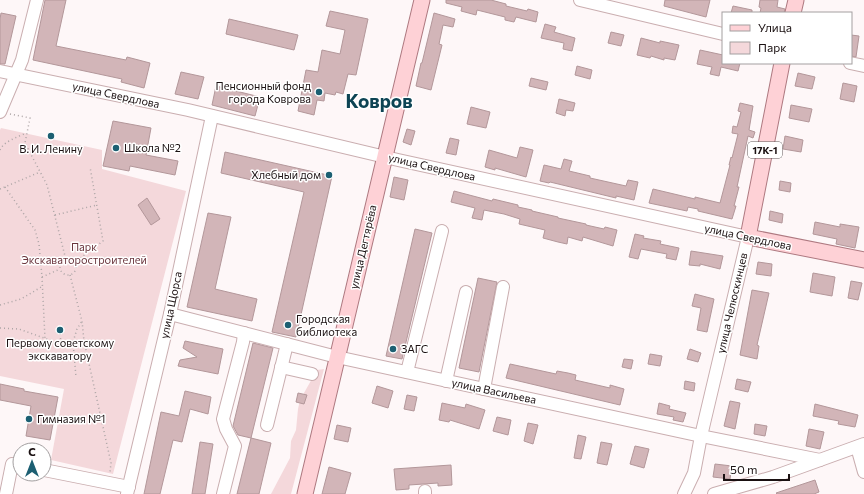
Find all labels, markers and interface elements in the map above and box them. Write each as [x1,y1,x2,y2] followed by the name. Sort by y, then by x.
[722,12,852,64] legend
[758,20,792,34] text: Улица
[758,40,787,54] text: Парк
[71,79,161,110] street label: улица Свердлова
[216,79,312,105] place label: Пенсионный фонд города Коврова
[314,87,324,97] marker: Пенсионный фонд города Коврова
[345,89,413,112] district label: Ковров
[46,131,56,141] marker: В. И. Ленину
[124,141,181,154] place label: Школа №2
[19,142,83,155] place label: В. И. Ленину
[748,142,782,158] road number: 17К-1
[111,143,121,153] marker: Школа №2
[387,150,477,183] street label: улица Свердлова
[251,168,321,181] place label: Хлебный дом
[324,170,334,180] marker: Хлебный дом
[346,203,379,290] street label: улица Дегтярёва
[703,221,793,252] street label: улица Свердлова
[21,240,147,266] park label: Парк Экскаваторостроителей
[714,251,749,354] street label: улица Челюскинцев
[157,270,184,340] street label: улица Щорса
[296,312,357,338] place label: Городская библиотека
[283,320,293,330] marker: Городская библиотека
[55,325,65,335] marker: Первому советскому экскаватору
[6,336,114,362] place label: Первому советскому экскаватору
[401,342,428,355] place label: ЗАГС
[388,344,398,354] marker: ЗАГС
[451,375,538,406] street label: улица Васильева
[37,412,106,425] place label: Гимназия №1
[24,414,34,424] marker: Гимназия №1
[12,442,52,482] north arrow
[28,445,36,458] text: С
[724,456,789,482] scale bar
[730,462,758,476] text: 50 m

